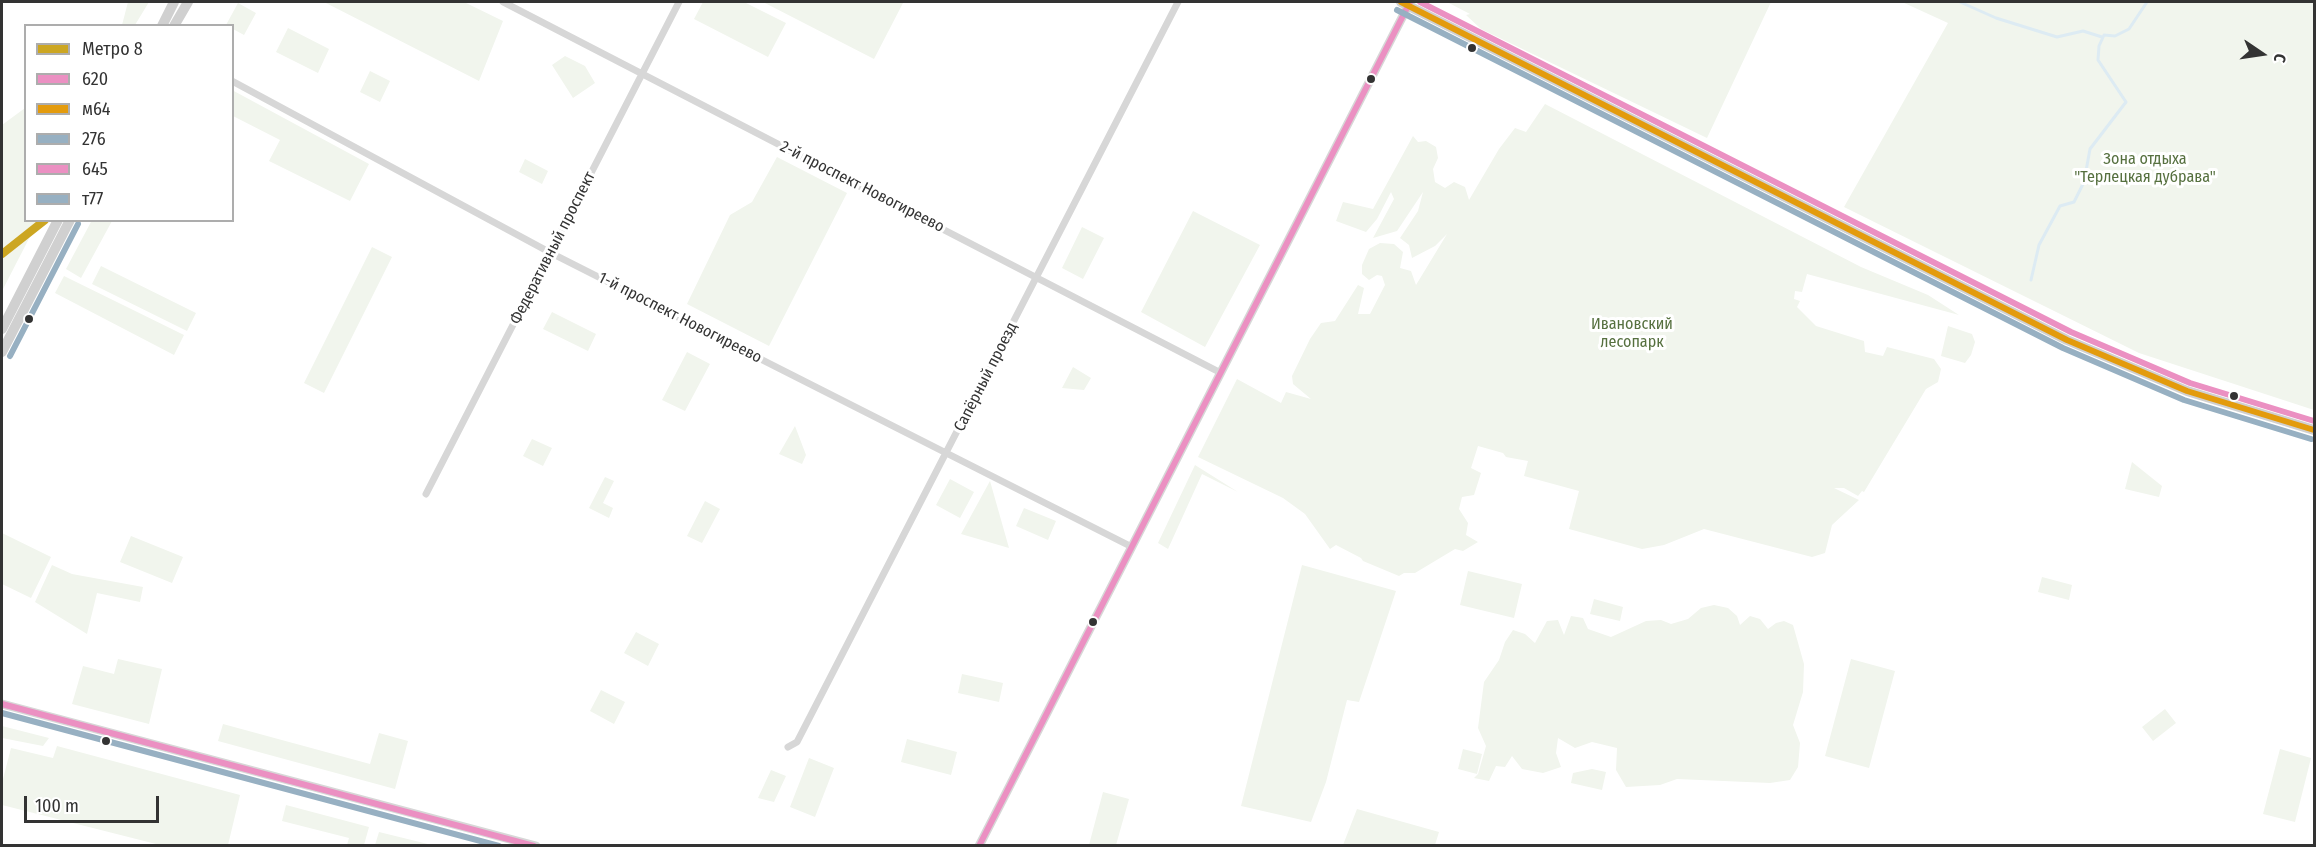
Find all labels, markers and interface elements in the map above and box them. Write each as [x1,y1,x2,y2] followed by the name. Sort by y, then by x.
[24,24,234,222] legend
[2232,24,2292,84] north arrow
[82,38,143,60] text: Метро 8
[1466,42,1478,54] unlabelled marker
[2270,52,2290,64] text: С
[82,68,108,90] text: 620
[1365,73,1377,85] unlabelled marker
[82,98,111,120] text: м64
[82,128,106,150] text: 276
[777,137,947,237] street label: 2-й проспект Новогиреево
[2074,150,2216,188] park label: Зона отдыха "Терлецкая дубрава"
[82,158,108,180] text: 645
[506,169,600,327] street label: Федеративный проспект
[82,188,103,210] text: т77
[595,268,765,368] street label: 1-й проспект Новогиреево
[23,313,35,325] unlabelled marker
[1591,315,1673,353] park label: Ивановский лесопарк
[950,319,1022,435] street label: Сапёрный проезд
[2228,390,2240,402] unlabelled marker
[1087,616,1099,628] unlabelled marker
[100,735,112,747] unlabelled marker
[27,784,162,822] scale bar
[35,795,79,817] text: 100 m

